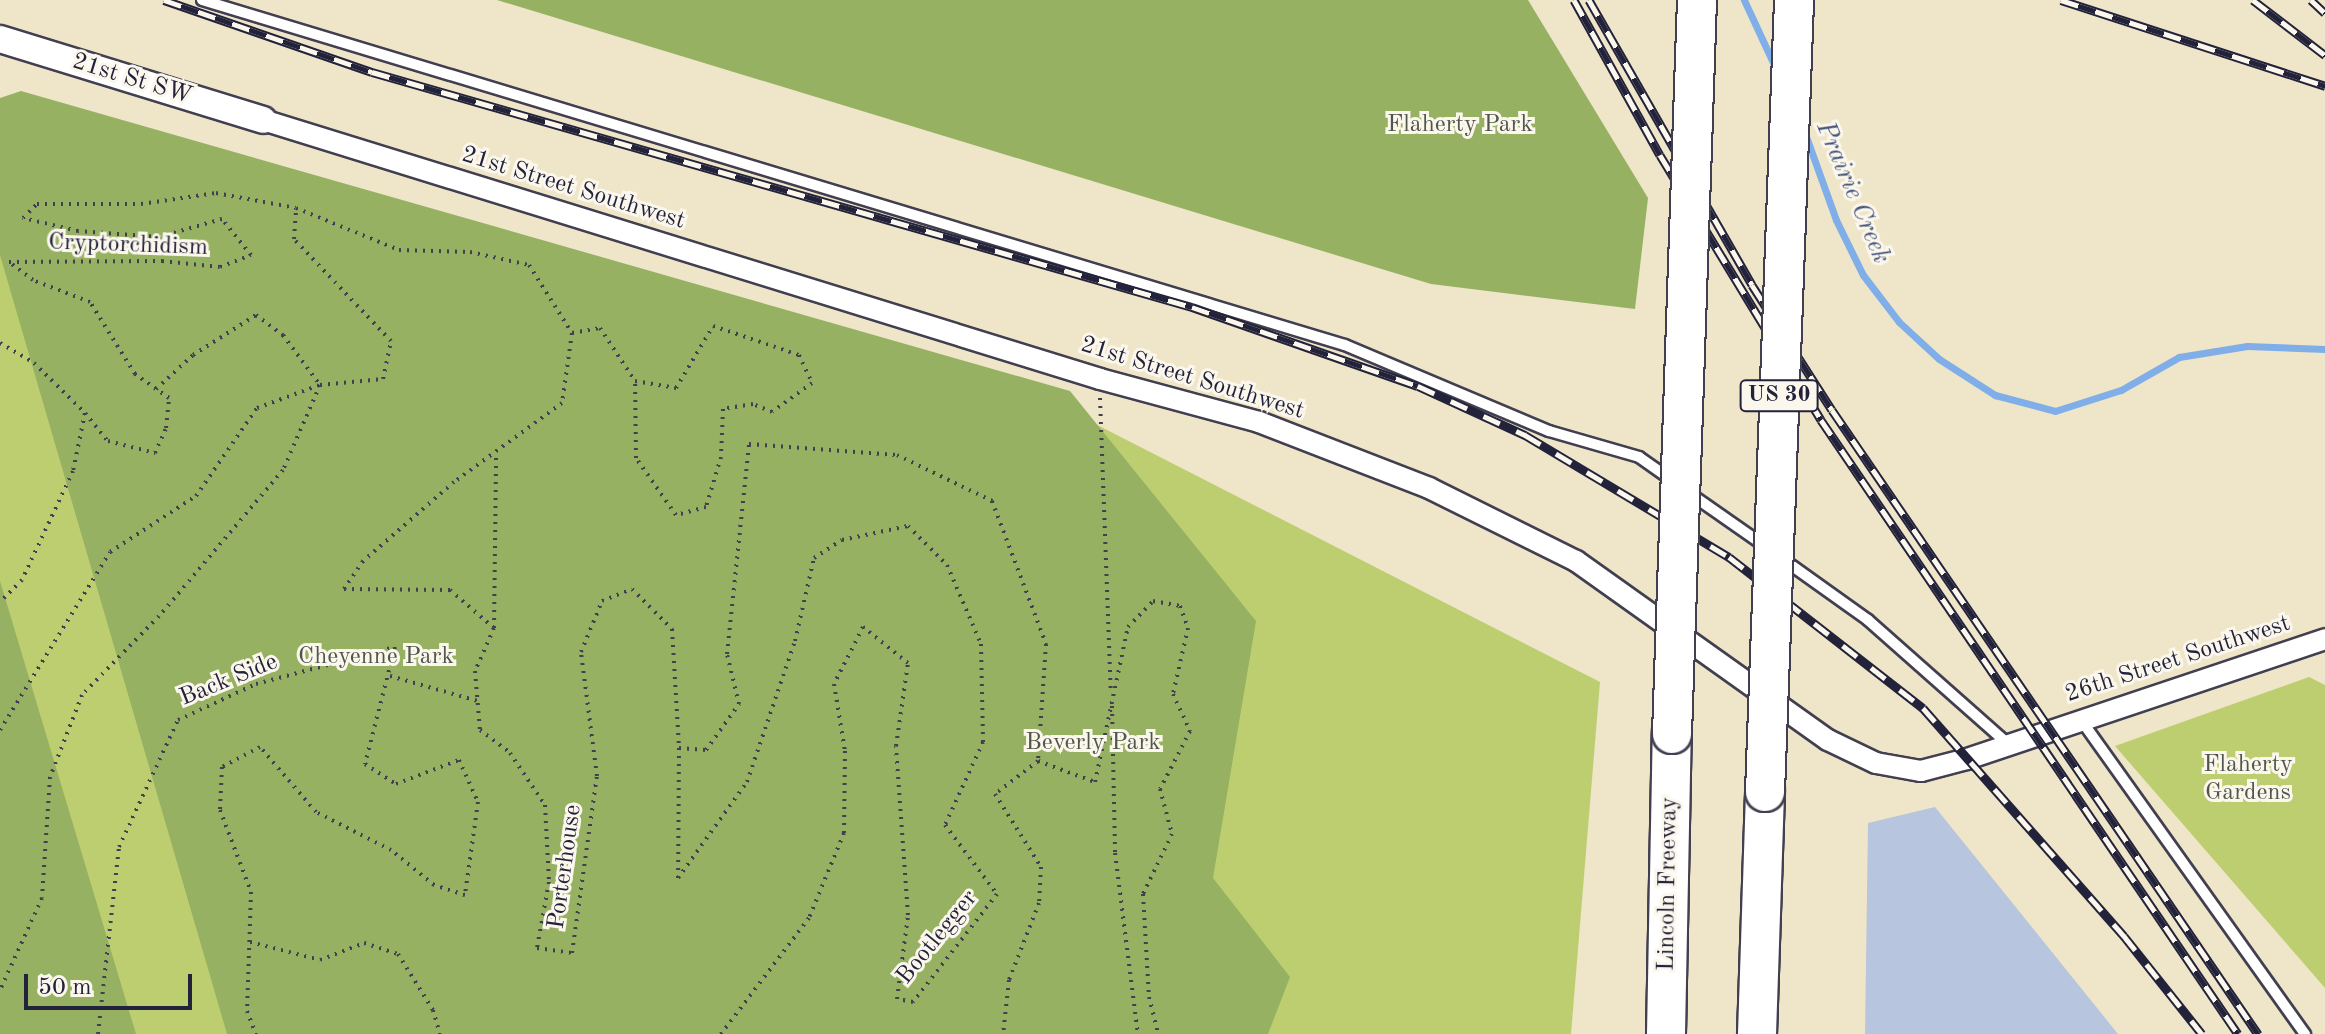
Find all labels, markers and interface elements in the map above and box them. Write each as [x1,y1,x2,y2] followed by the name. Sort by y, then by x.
[69,48,195,112] street label: 21st St SW
[1387,112,1533,140] park label: Flaherty Park
[1808,117,1896,269] water label: Prairie Creek
[458,141,688,237] street label: 21st Street Southwest
[48,229,208,263] street label: Cryptorchidism
[1077,331,1307,427] street label: 21st Street Southwest
[1739,378,1819,414] road number: US 30
[2062,610,2294,710] street label: 26th Street Southwest
[298,644,454,672] park label: Cheyenne Park
[176,648,282,714] street label: Back Side
[1025,730,1161,758] park label: Beverly Park
[2203,752,2293,808] park label: Flaherty Gardens
[1653,797,1685,971] street label: Lincoln Freeway
[543,803,589,931] street label: Porterhouse
[891,885,985,991] street label: Bootlegger
[28,958,196,1008] scale bar
[38,976,92,1000] text: 50 m

